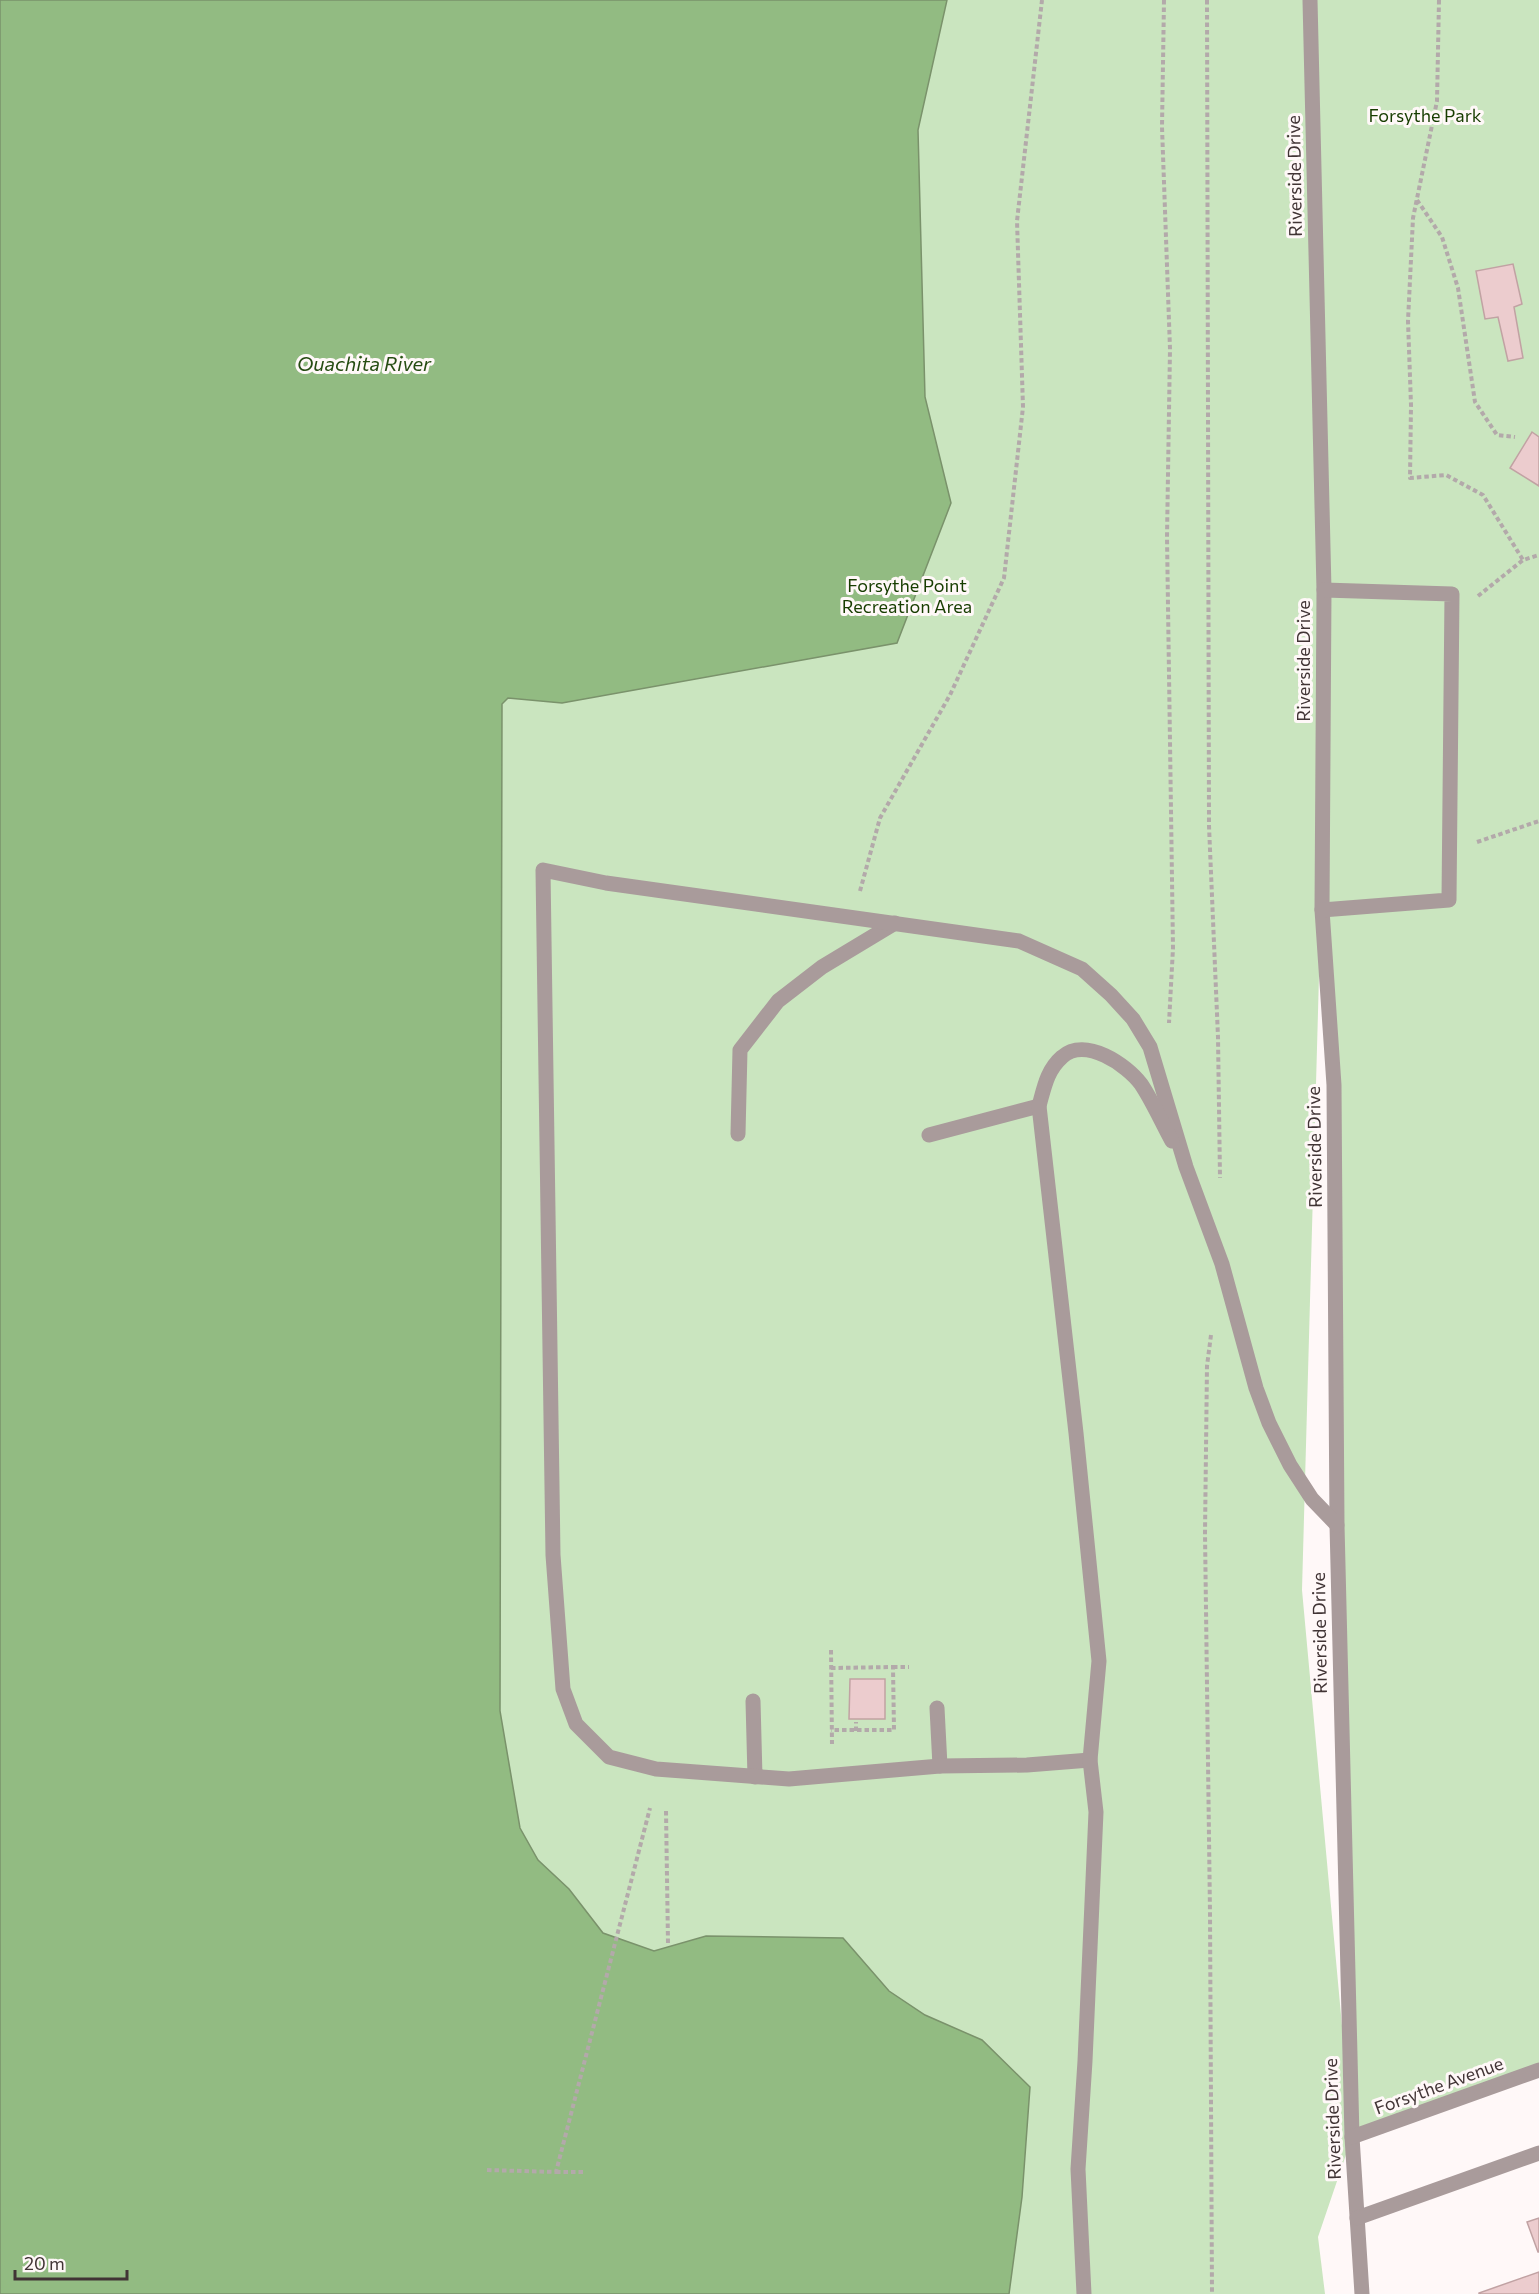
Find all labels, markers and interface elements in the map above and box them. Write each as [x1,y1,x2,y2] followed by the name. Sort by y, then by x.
[1368,104,1482,126] park label: Forsythe Park
[1282,115,1306,237] street label: Riverside Drive
[297,351,432,375] water label: Ouachita River
[842,574,972,617] park label: Forsythe Point Recreation Area
[1292,600,1314,722] street label: Riverside Drive
[1302,1086,1326,1208] street label: Riverside Drive
[1307,1572,1331,1694] street label: Riverside Drive
[1371,2052,1506,2119] street label: Forsythe Avenue
[1319,2058,1345,2180] street label: Riverside Drive
[15,2243,128,2281] scale bar
[24,2252,65,2274] text: 20 m

